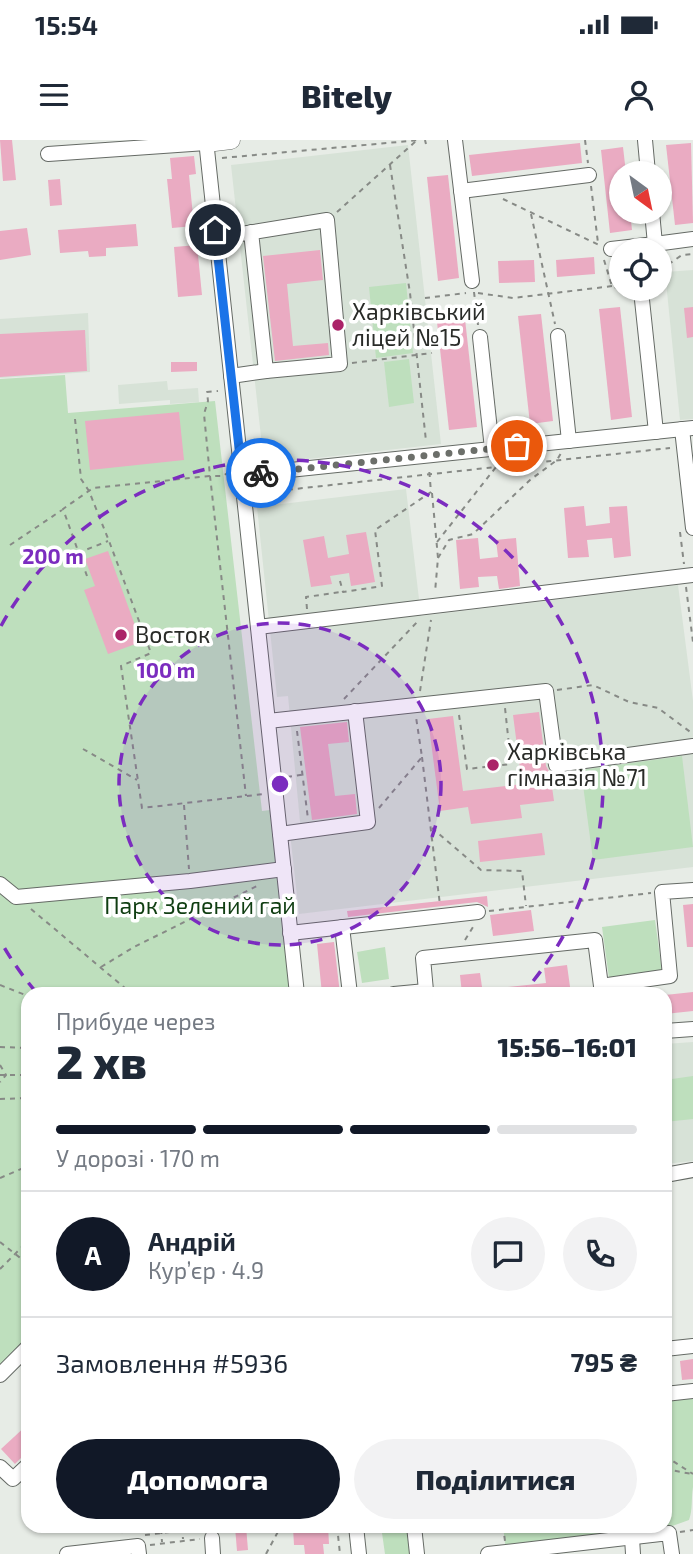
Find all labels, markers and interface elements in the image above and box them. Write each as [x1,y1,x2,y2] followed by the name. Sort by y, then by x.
[35,9,98,40] text: 15:54
[35,76,73,114] icon: menu
[301,76,392,114] text: Bitely
[620,76,658,114] icon: person
[609,161,672,224] north arrow
[609,161,672,301] map controls
[185,200,245,260] pin
[196,211,234,249] icon: home
[609,238,672,301] button: locate
[352,297,486,351] place label: Харківський ліцей №15
[330,317,346,333] marker: Харківський ліцей №15
[487,416,547,476] pin
[498,427,536,465] icon: bag
[226,438,296,508] courier
[242,454,280,492] icon: bike
[22,543,84,568] text: 200 m
[135,620,210,648] place label: Восток
[113,627,129,643] marker: Восток
[137,657,195,682] text: 100 m
[507,737,647,791] place label: Харківська гімназія №71
[485,757,501,773] marker: Харківська гімназія №71
[268,772,292,796] centre of rings
[104,891,296,919] park label: Парк Зелений гай
[56,1007,216,1035] text: Прибуде через
[497,1031,637,1062] text: 15:56–16:01
[56,1033,147,1088] text: 2 хв
[56,1144,220,1172] text: У дорозі · 170 m
[471,1217,545,1291] button: chat
[563,1217,637,1291] button: phone
[148,1225,236,1256] text: Андрій
[85,1239,101,1270] text: А
[148,1256,264,1284] text: Кур’єр · 4.9
[571,1346,637,1377] text: 795 ₴
[56,1347,288,1378] text: Замовлення #5936
[56,1439,340,1519] button: Допомога
[354,1439,637,1519] button: Поділитися

